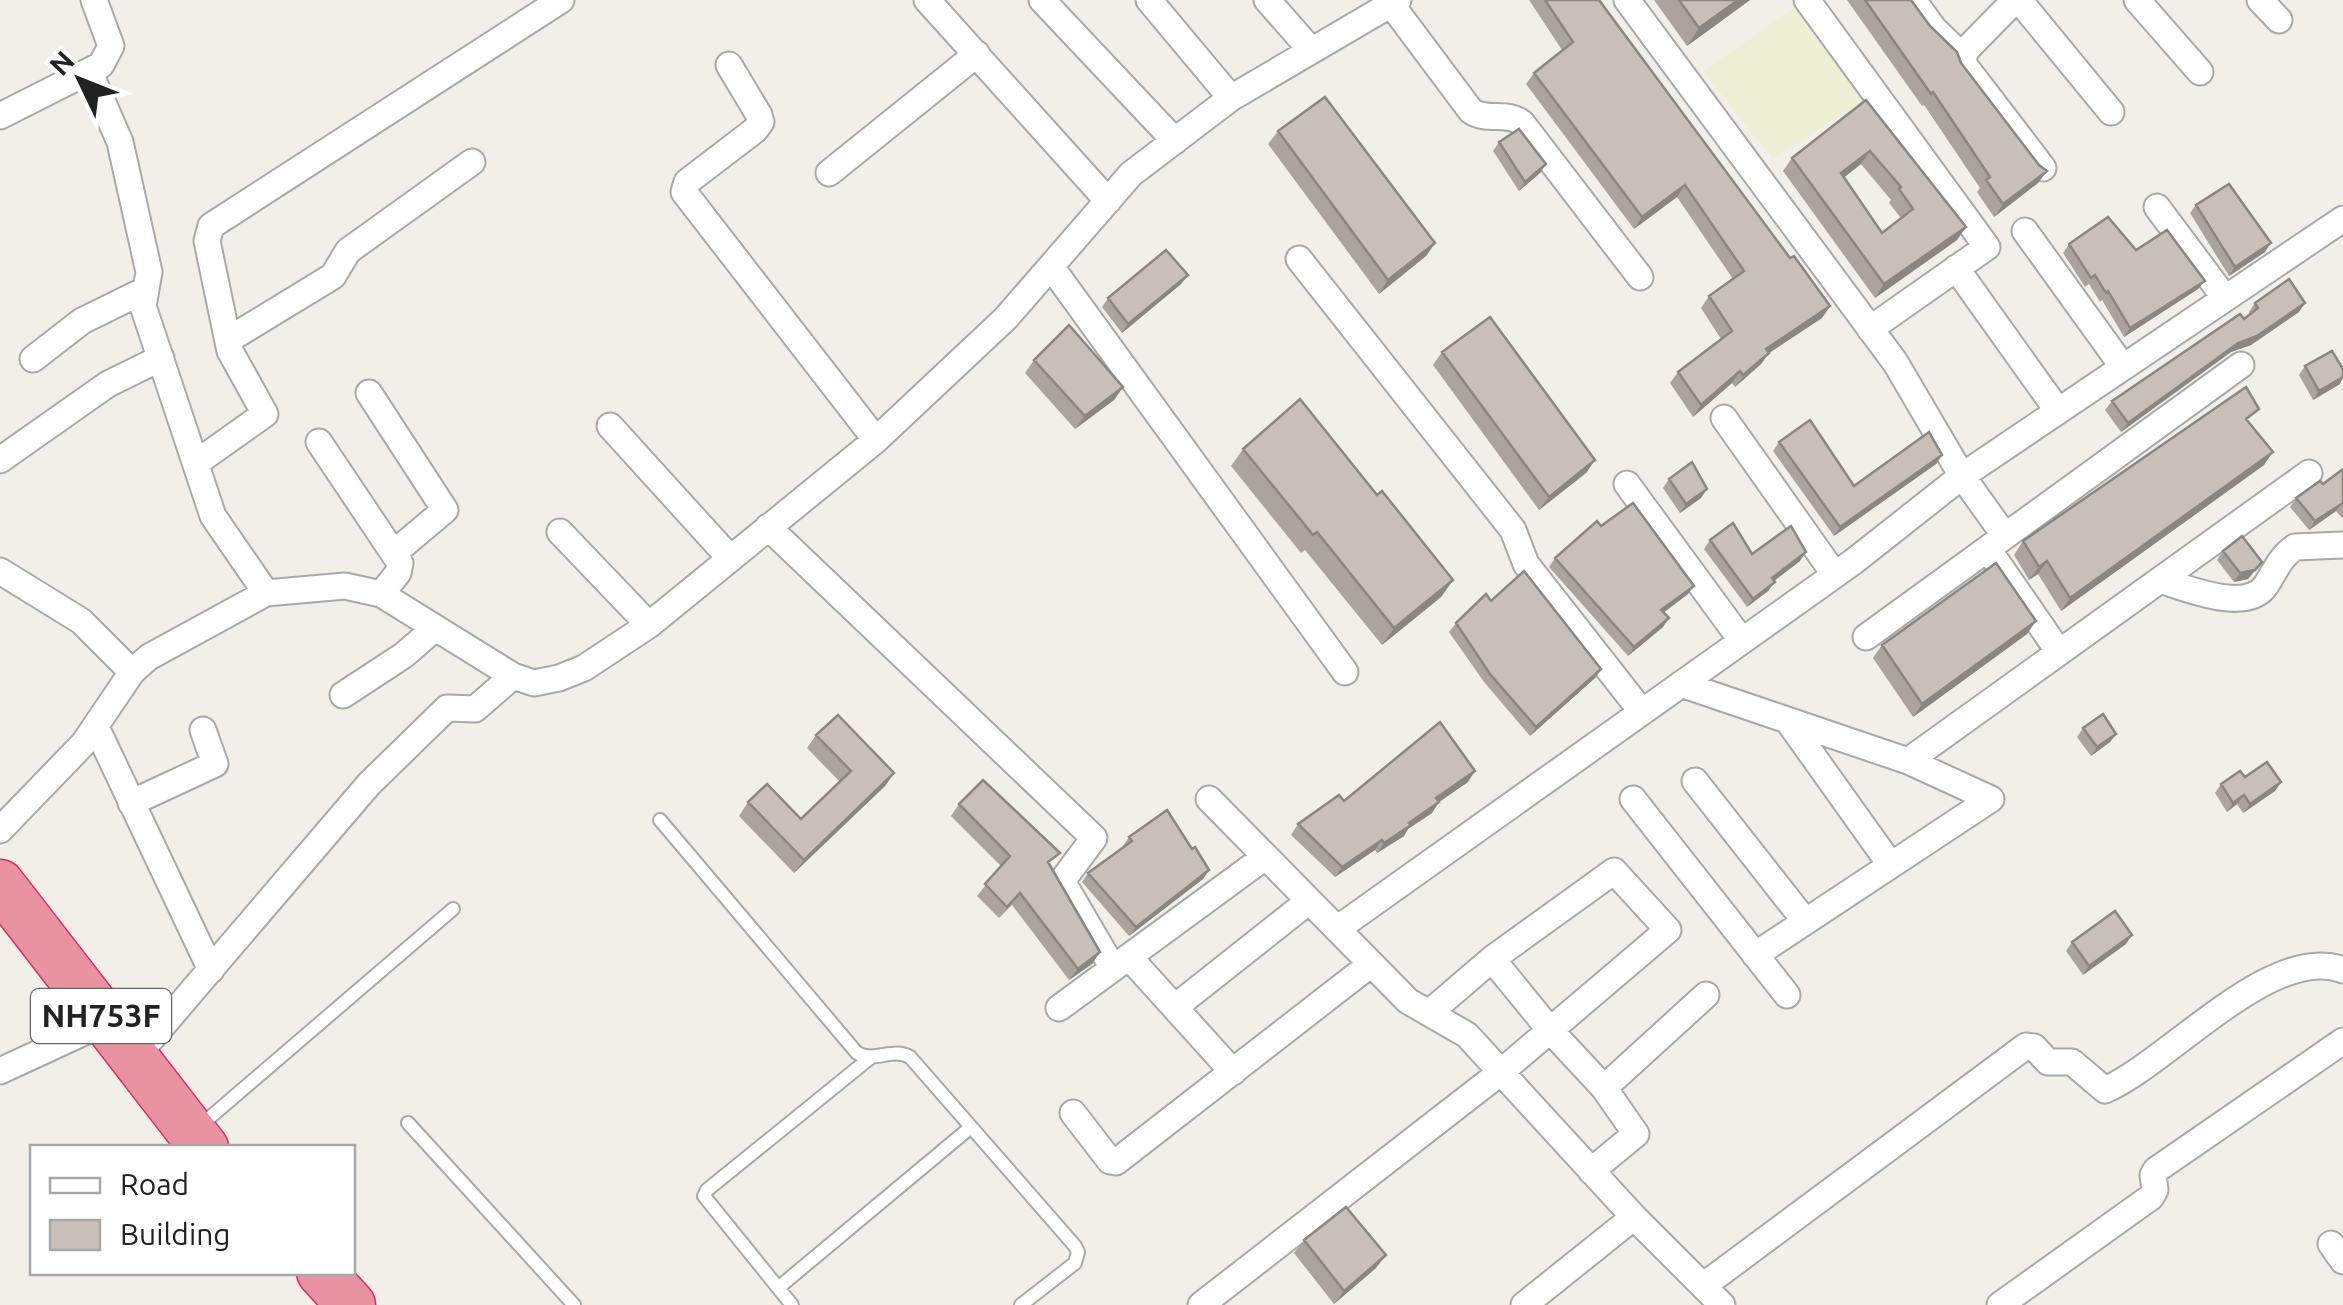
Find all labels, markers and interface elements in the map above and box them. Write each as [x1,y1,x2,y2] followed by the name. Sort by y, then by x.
[30,30,130,130] north arrow
[43,44,80,81] text: N
[31,989,171,1043] road number: NH753F
[30,1145,355,1275] legend
[120,1167,189,1201] text: Road
[120,1217,231,1251] text: Building

